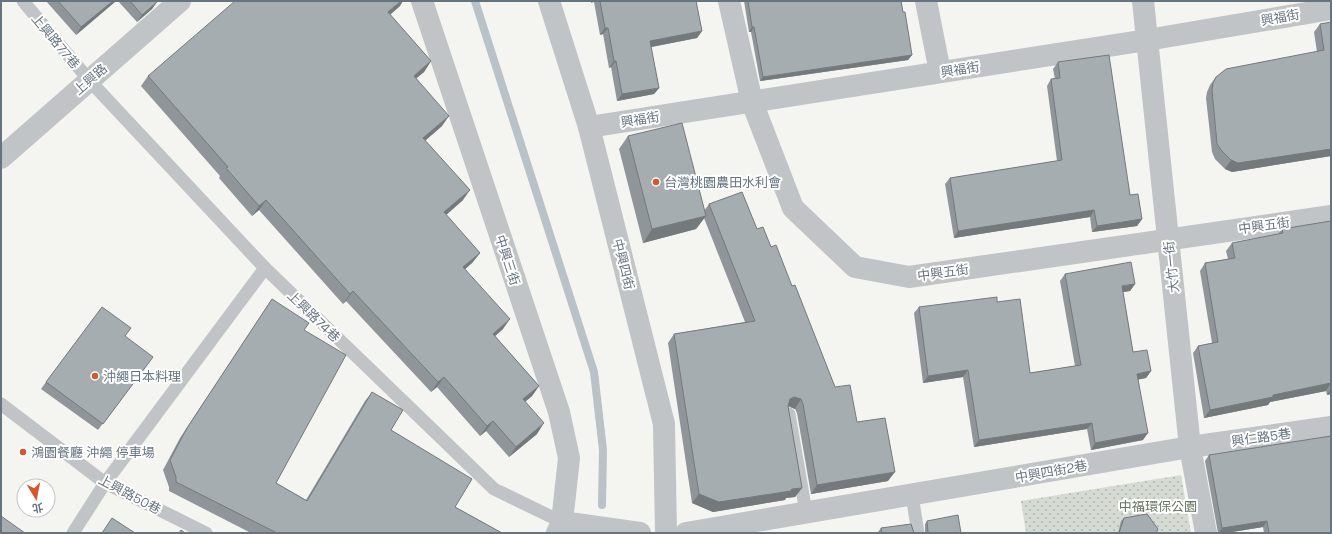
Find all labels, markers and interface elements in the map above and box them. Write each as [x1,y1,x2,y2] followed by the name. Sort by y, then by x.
[1259,6,1301,29] street label: 興福街
[28,10,84,72] street label: 上興路77巷
[939,58,981,81] street label: 興福街
[70,60,111,99] street label: 上興路
[619,108,661,131] street label: 興福街
[664,174,781,191] place label: 台灣桃園農田水利會
[651,177,661,187] marker: 台灣桃園農田水利會
[1237,213,1291,238] street label: 中興五街
[491,233,524,288] street label: 中興三街
[609,237,638,291] street label: 中興四街
[1160,240,1183,294] street label: 大竹一街
[916,260,970,285] street label: 中興五街
[284,287,344,346] street label: 上興路74巷
[103,368,181,385] place label: 沖繩日本料理
[90,371,100,381] marker: 沖繩日本料理
[1230,425,1292,450] street label: 興仁路5巷
[31,444,155,461] place label: 鴻園餐廳 沖繩 停車場
[18,447,28,457] marker: 鴻園餐廳 沖繩 停車場
[1014,457,1088,486] street label: 中興四街2巷
[96,471,164,518] street label: 上興路50巷
[16,478,56,518] north arrow
[1119,498,1197,515] park label: 中福環保公園
[31,500,44,516] text: 北

